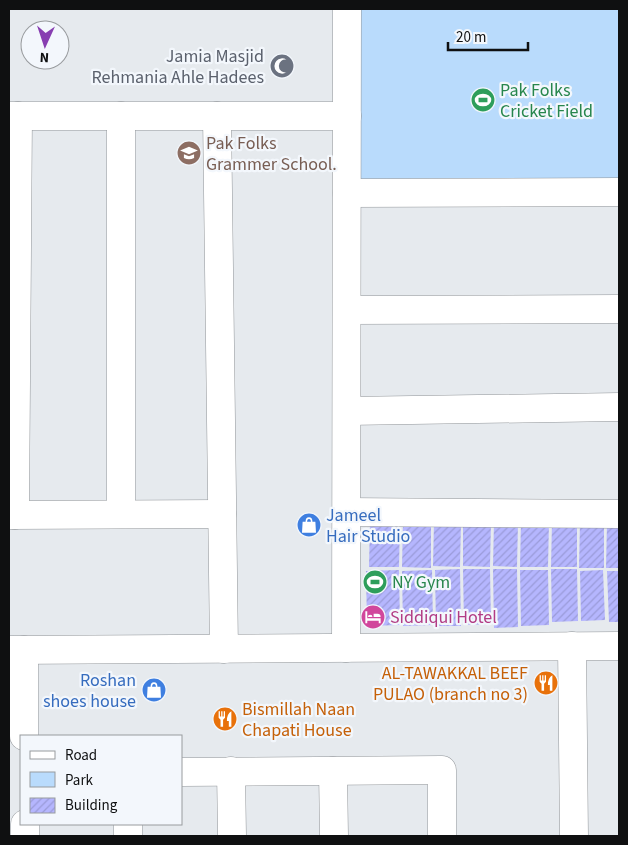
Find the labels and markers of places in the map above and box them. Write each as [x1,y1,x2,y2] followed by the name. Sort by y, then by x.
[91,44,264,90] place label: Jamia Masjid Rehmania Ahle Hadees
[269,53,295,79] mosque icon: Jamia Masjid Rehmania Ahle Hadees
[500,78,593,124] place label: Pak Folks Cricket Field
[470,87,496,113] sports icon: Pak Folks Cricket Field
[206,131,337,177] place label: Pak Folks Grammer School.
[176,140,202,166] school or university icon: Pak Folks Grammer School.
[326,503,410,549] place label: Jameel Hair Studio
[296,512,322,538] shop icon: Jameel Hair Studio
[362,569,388,595] sports icon: NY Gym
[392,570,450,595] place label: NY Gym
[360,604,386,630] hotel icon: Siddiqui Hotel
[390,605,497,630] place label: Siddiqui Hotel
[373,661,528,707] place label: AL-TAWAKKAL BEEF PULAO (branch no 3)
[43,668,136,714] place label: Roshan shoes house
[533,670,559,696] restaurant icon: AL-TAWAKKAL BEEF PULAO (branch no 3)
[141,677,167,703] shop icon: Roshan shoes house
[242,697,355,743] place label: Bismillah Naan Chapati House
[212,706,238,732] restaurant icon: Bismillah Naan Chapati House

